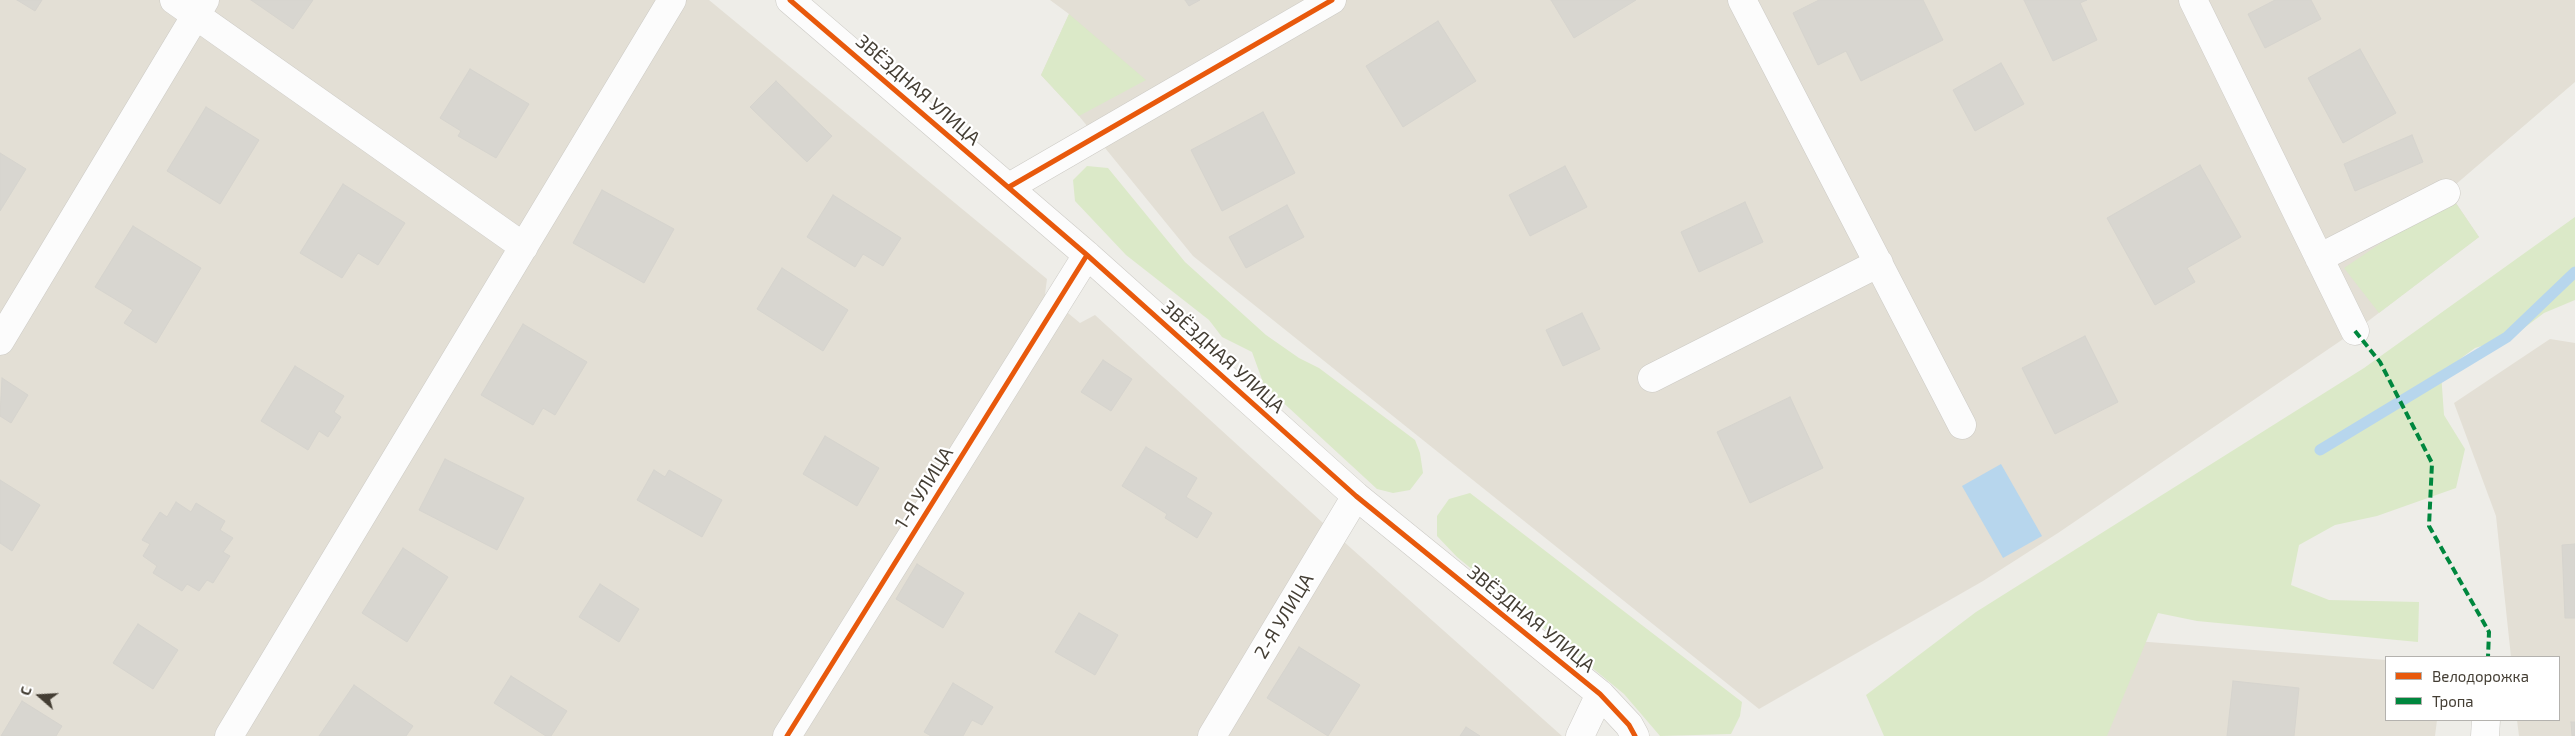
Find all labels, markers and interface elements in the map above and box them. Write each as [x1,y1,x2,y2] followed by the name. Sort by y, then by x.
[851,30,985,150] street label: ЗВЁЗДНАЯ УЛИЦА
[1157,296,1289,418] street label: ЗВЁЗДНАЯ УЛИЦА
[890,443,958,533] street label: 1-Я УЛИЦА
[1463,561,1599,677] street label: ЗВЁЗДНАЯ УЛИЦА
[1250,569,1318,663] street label: 2-Я УЛИЦА
[2385,656,2560,721] legend
[2432,667,2529,685] text: Велодорожка
[15,671,65,721] north arrow
[16,684,35,698] text: С
[2432,692,2474,710] text: Тропа

